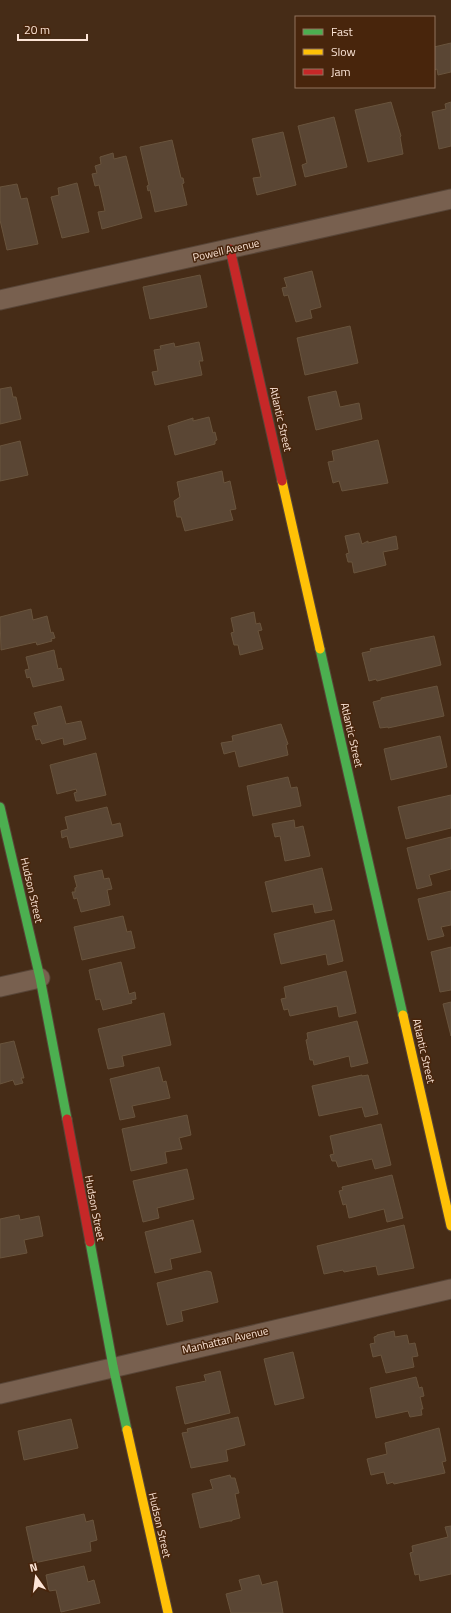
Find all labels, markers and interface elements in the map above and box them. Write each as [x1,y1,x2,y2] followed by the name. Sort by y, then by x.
[18,16,87,42] scale bar
[295,16,435,88] legend
[24,20,50,39] text: 20 m
[331,22,354,41] text: Fast
[331,42,356,61] text: Slow
[331,62,351,81] text: Jam
[191,234,261,265] street label: Powell Avenue
[266,385,296,453] street label: Atlantic Street
[337,701,367,769] street label: Atlantic Street
[17,856,47,924] street label: Hudson Street
[409,1017,439,1085] street label: Atlantic Street
[81,1174,109,1242] street label: Hudson Street
[180,1322,270,1358] street label: Manhattan Avenue
[145,1491,175,1559] street label: Hudson Street
[16,1557,56,1597] north arrow
[28,1559,39,1576] text: N

